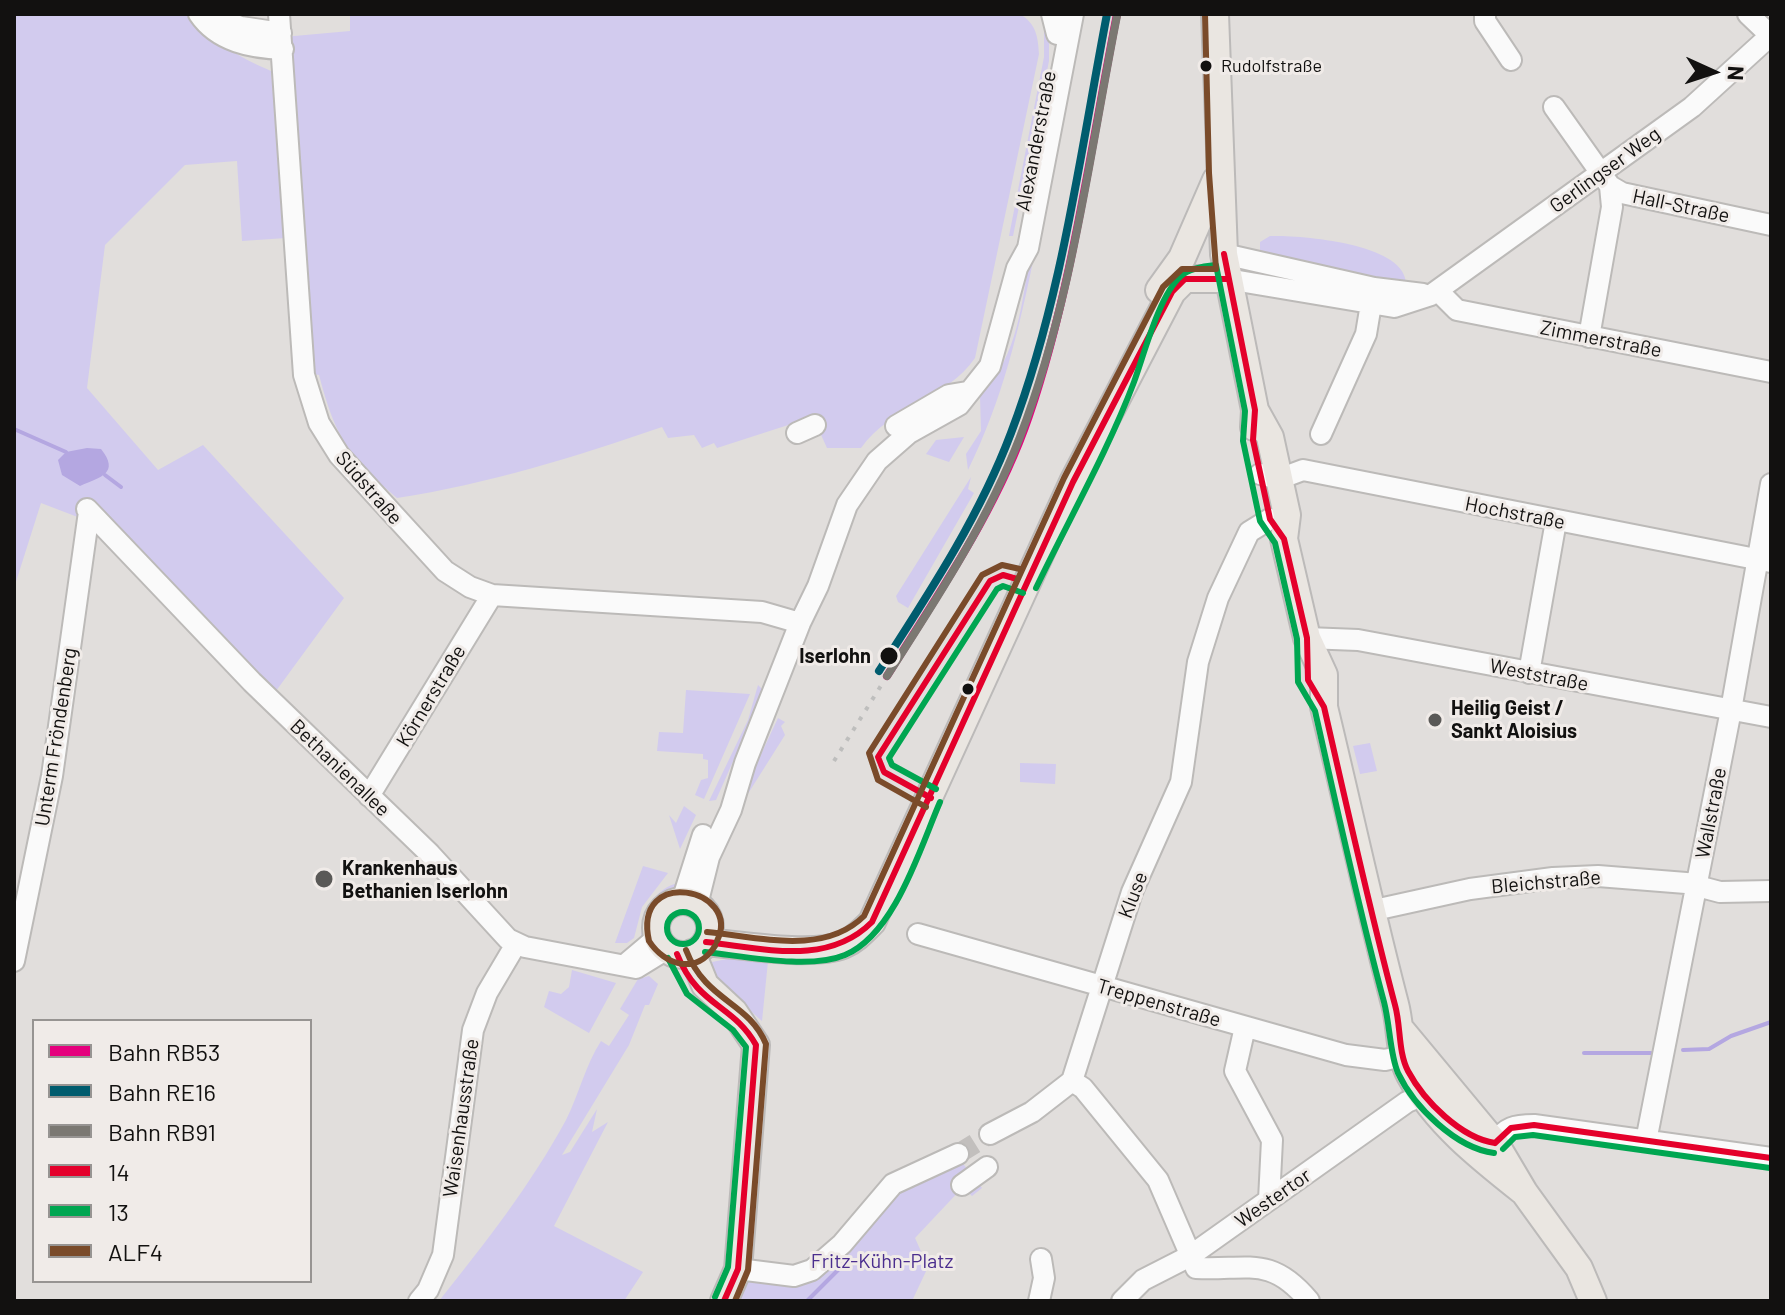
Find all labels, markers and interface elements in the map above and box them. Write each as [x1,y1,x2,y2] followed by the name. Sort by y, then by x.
[1673,32,1753,112] north arrow
[1221,55,1322,77] place label: Rudolfstraße
[1198,58,1214,74] marker: Rudolfstraße
[1724,65,1750,81] text: N
[1011,69,1061,213] street label: Alexanderstraße
[1545,122,1665,218] street label: Gerlingser Weg
[1630,184,1732,228] street label: Hall-Straße
[1538,315,1664,363] street label: Zimmerstraße
[331,446,407,530] street label: Südstraße
[1463,492,1567,534] street label: Hochstraße
[391,641,471,751] street label: Körnerstraße
[799,644,871,668] place label: Iserlohn
[878,645,900,667] marker: Iserlohn
[30,646,82,828] street label: Unterm Fröndenberg
[1488,654,1590,696] street label: Weststraße
[960,681,976,697] unlabelled marker
[1451,696,1577,743] place label: Heilig Geist / Sankt Aloisius
[1426,711,1444,729] marker: Heilig Geist / Sankt Aloisius
[285,714,395,822] street label: Bethanienallee
[1690,765,1732,861] street label: Wallstraße
[342,856,508,903] place label: Krankenhaus Bethanien Iserlohn
[1490,865,1602,899] street label: Bleichstraße
[313,868,335,890] marker: Krankenhaus Bethanien Iserlohn
[1113,868,1153,922] street label: Kluse
[1094,974,1224,1032] street label: Treppenstraße
[32,1019,312,1283] legend
[108,1037,220,1066] text: Bahn RB53
[438,1037,484,1199] street label: Waisenhausstraße
[108,1077,216,1106] text: Bahn RE16
[108,1117,216,1146] text: Bahn RB91
[108,1157,130,1186] text: 14
[1230,1163,1316,1233] street label: Westertor
[108,1197,129,1226] text: 13
[108,1237,163,1266] text: ALF4
[811,1249,953,1273] park label: Fritz-Kühn-Platz

